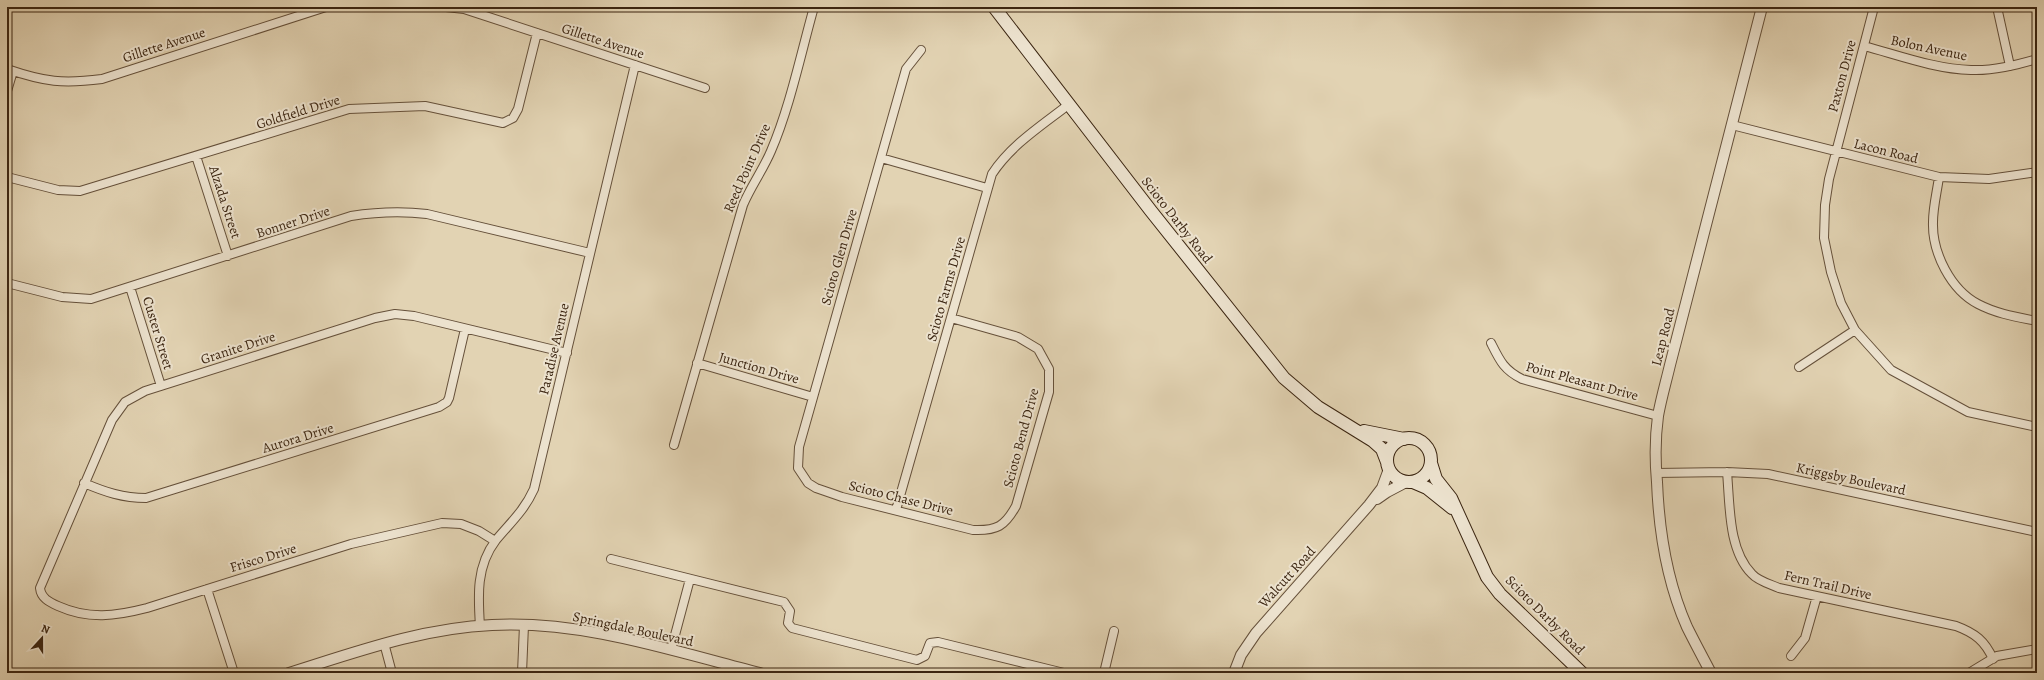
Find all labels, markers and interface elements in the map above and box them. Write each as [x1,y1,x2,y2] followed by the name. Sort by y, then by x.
[559,19,647,63] street label: Gillette Avenue
[120,23,208,67] street label: Gillette Avenue
[1889,31,1969,65] street label: Bolon Avenue
[1823,38,1861,114] street label: Paxton Drive
[254,90,342,134] street label: Goldfield Drive
[719,121,775,215] street label: Reed Point Drive
[1852,134,1921,168] street label: Lacon Road
[204,162,246,241] street label: Alzada Street
[1137,173,1217,268] street label: Scioto Darby Road
[254,201,332,243] street label: Bonner Drive
[816,207,862,307] street label: Scioto Glen Drive
[922,234,970,344] street label: Scioto Farms Drive
[138,294,178,372] street label: Custer Street
[534,301,574,397] street label: Paradise Avenue
[1647,306,1679,368] street label: Leap Road
[198,327,278,369] street label: Granite Drive
[717,347,801,389] street label: Junction Drive
[1524,357,1640,405] street label: Point Pleasant Drive
[999,386,1043,490] street label: Scioto Bend Drive
[259,418,336,458] street label: Aurora Drive
[1795,458,1908,500] street label: Kriggsby Boulevard
[847,476,955,520] street label: Scioto Chase Drive
[227,539,299,577] street label: Frisco Drive
[1254,542,1320,613] street label: Walcutt Road
[1782,566,1874,604] street label: Fern Trail Drive
[1501,571,1589,659] street label: Scioto Darby Road
[571,607,696,651] street label: Springdale Boulevard
[22,618,62,658] north arrow
[39,621,52,638] text: N

